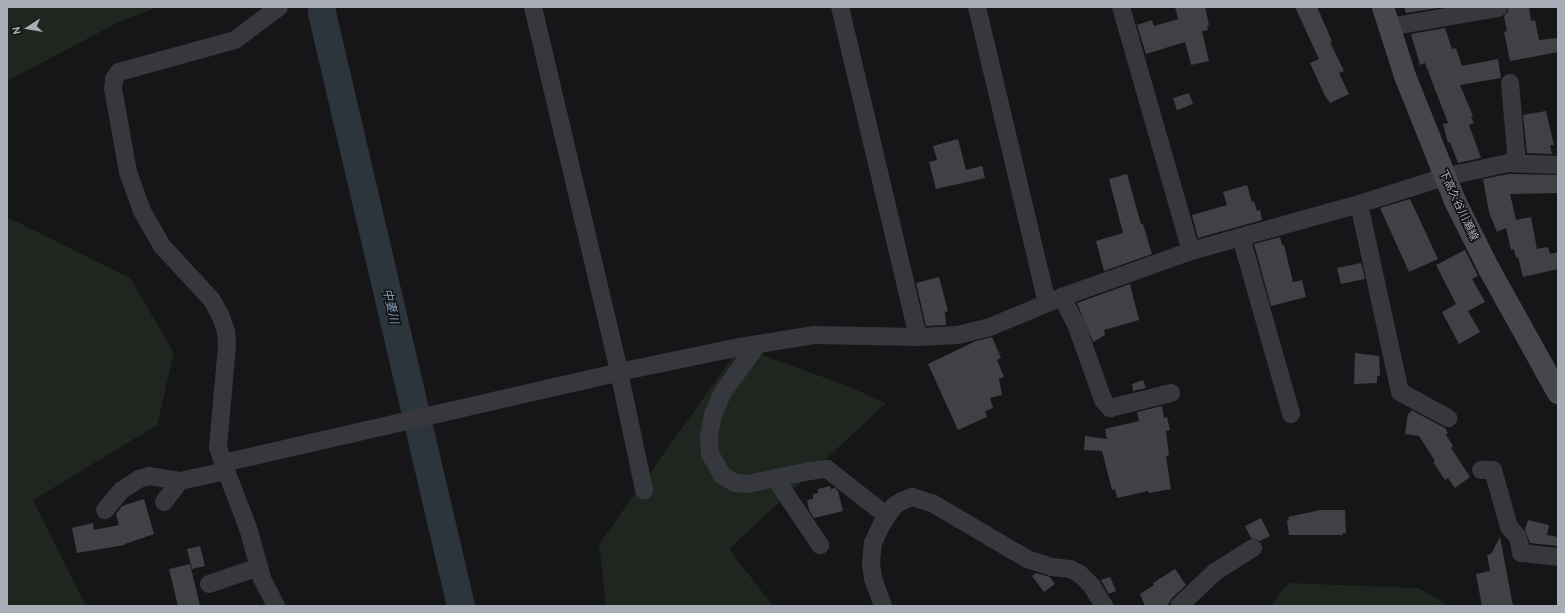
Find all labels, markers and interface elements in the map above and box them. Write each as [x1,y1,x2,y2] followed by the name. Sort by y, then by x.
[8,8,48,48] north arrow
[9,26,24,35] text: N
[1437,167,1481,243] street label: 下高久谷川瀬線
[380,287,402,325] water label: 中妻川

